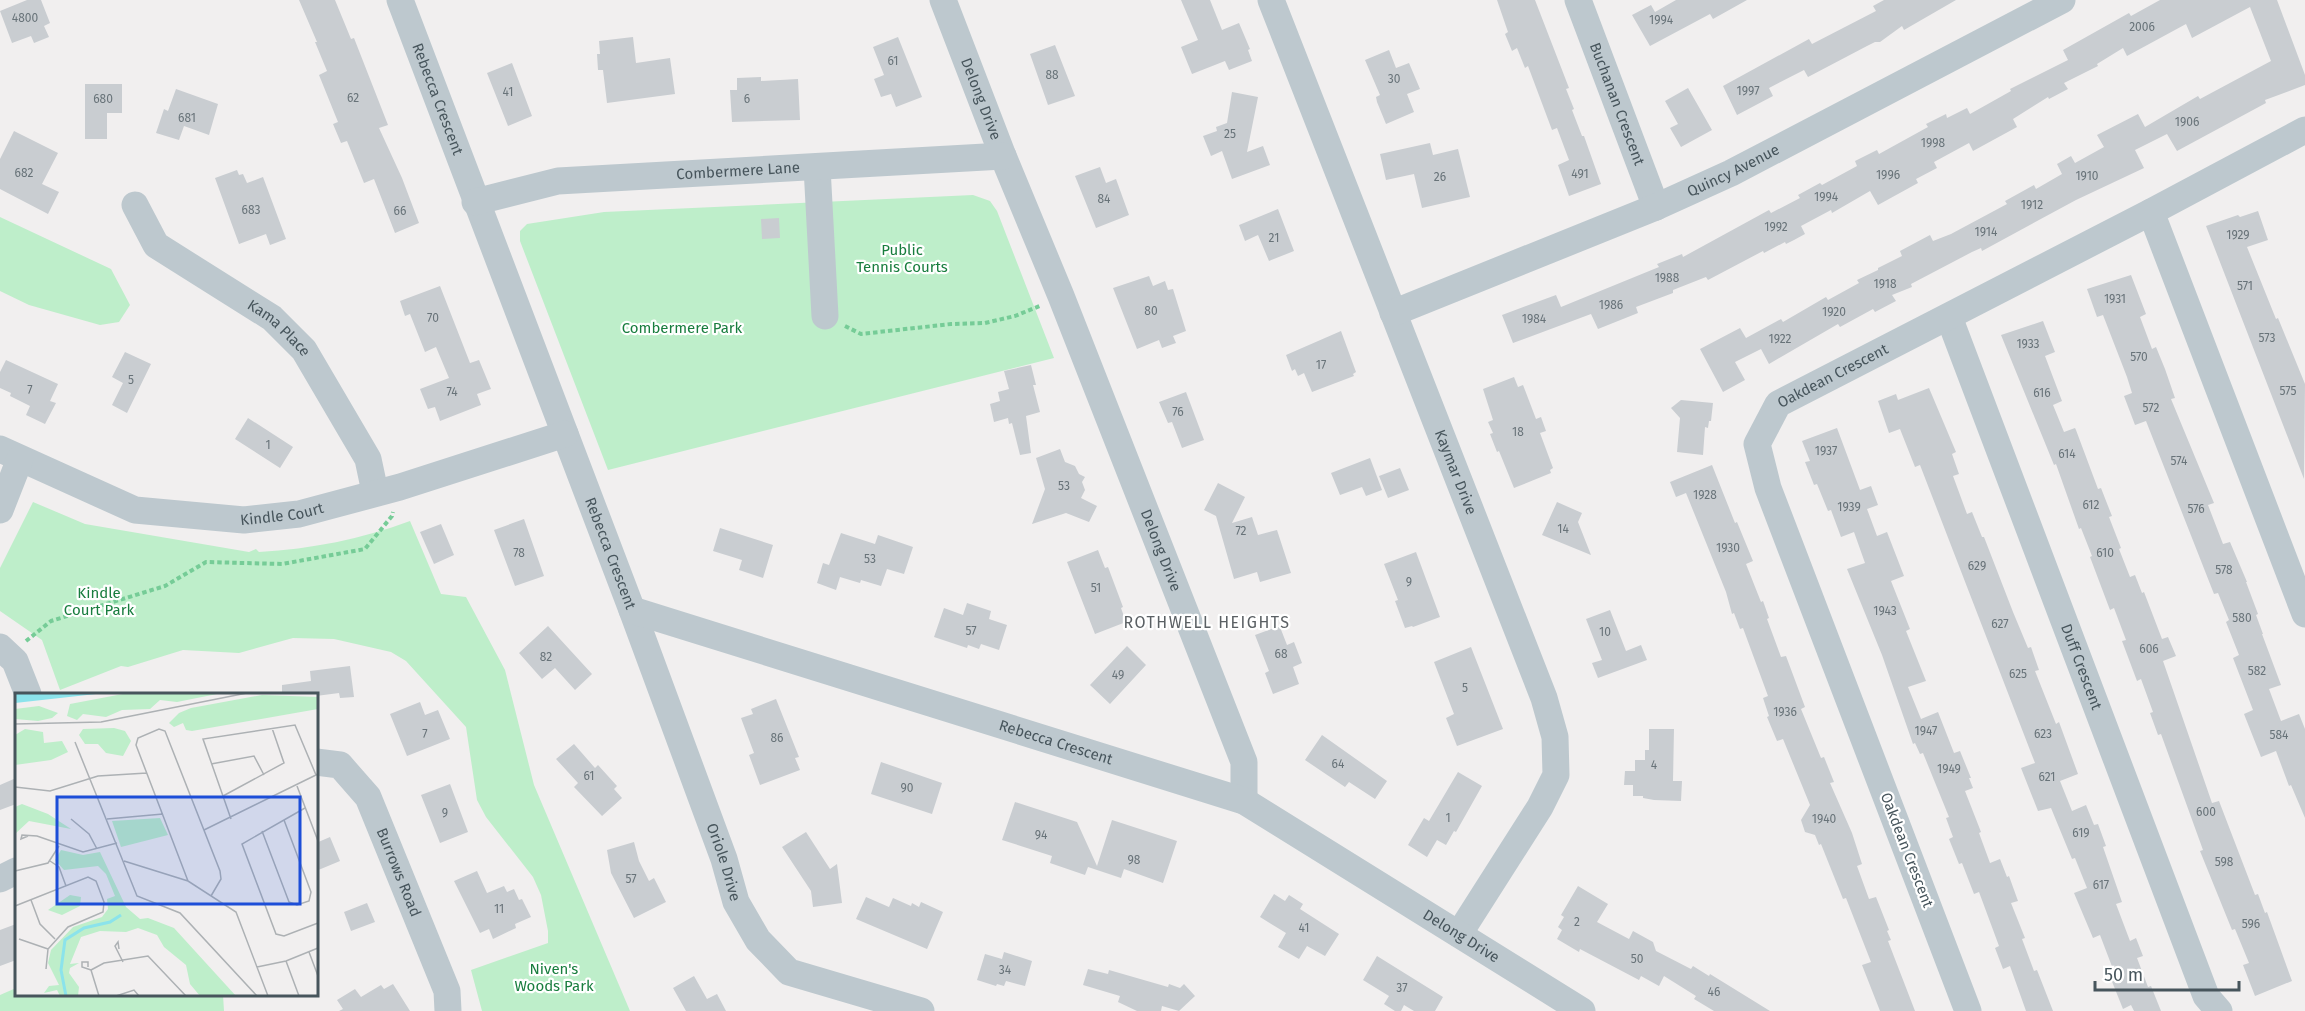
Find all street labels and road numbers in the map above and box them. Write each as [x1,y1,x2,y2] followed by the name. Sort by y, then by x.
[1586,40,1649,168] street label: Buchanan Crescent
[408,41,467,158] street label: Rebecca Crescent
[957,55,1005,143] street label: Delong Drive
[1684,140,1782,201] street label: Quincy Avenue
[676,158,800,183] street label: Combermere Lane
[244,296,315,359] street label: Kama Place
[1774,340,1892,412] street label: Oakdean Crescent
[1431,427,1480,517] street label: Kaymar Drive
[581,495,640,612] street label: Rebecca Crescent
[239,499,326,529] street label: Kindle Court
[1137,507,1185,594] street label: Delong Drive
[2057,621,2106,713] street label: Duff Crescent
[997,716,1116,769] street label: Rebecca Crescent
[1877,790,1937,911] street label: Oakdean Crescent
[703,821,744,903] street label: Oriole Drive
[373,825,425,919] street label: Burrows Road
[1420,906,1503,967] street label: Delong Drive

